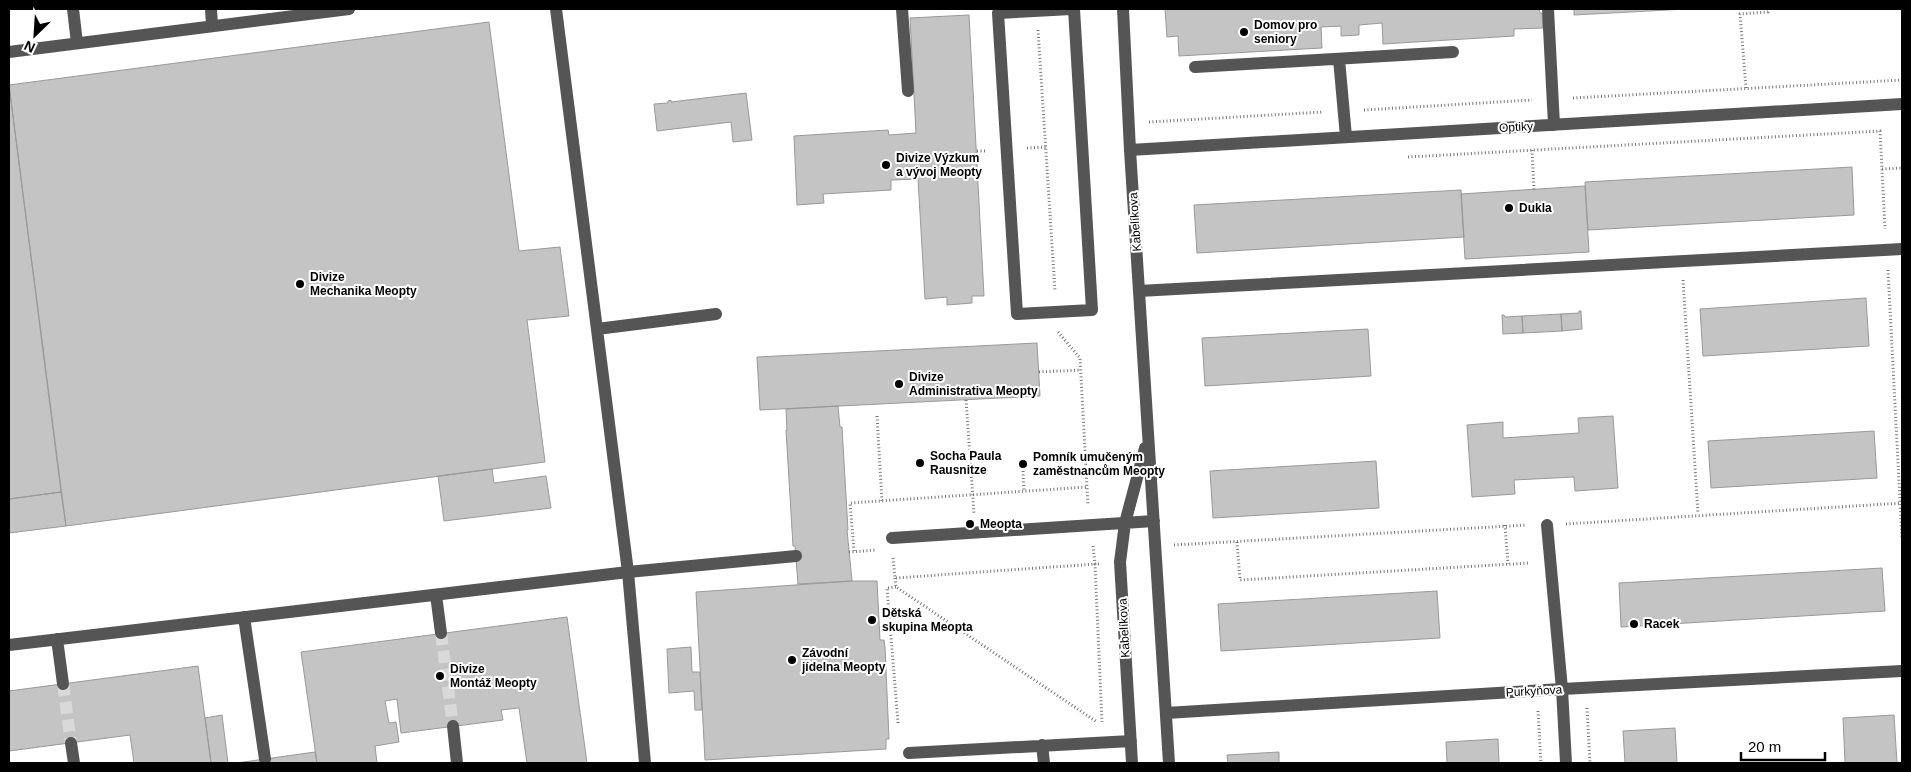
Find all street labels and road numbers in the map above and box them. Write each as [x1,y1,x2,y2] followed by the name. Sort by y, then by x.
[1499,119,1533,135] street label: Optiky
[1126,192,1144,252] street label: Kabelíkova
[1115,598,1133,658] street label: Kabelíkova
[1505,683,1563,699] street label: Purkyňova

